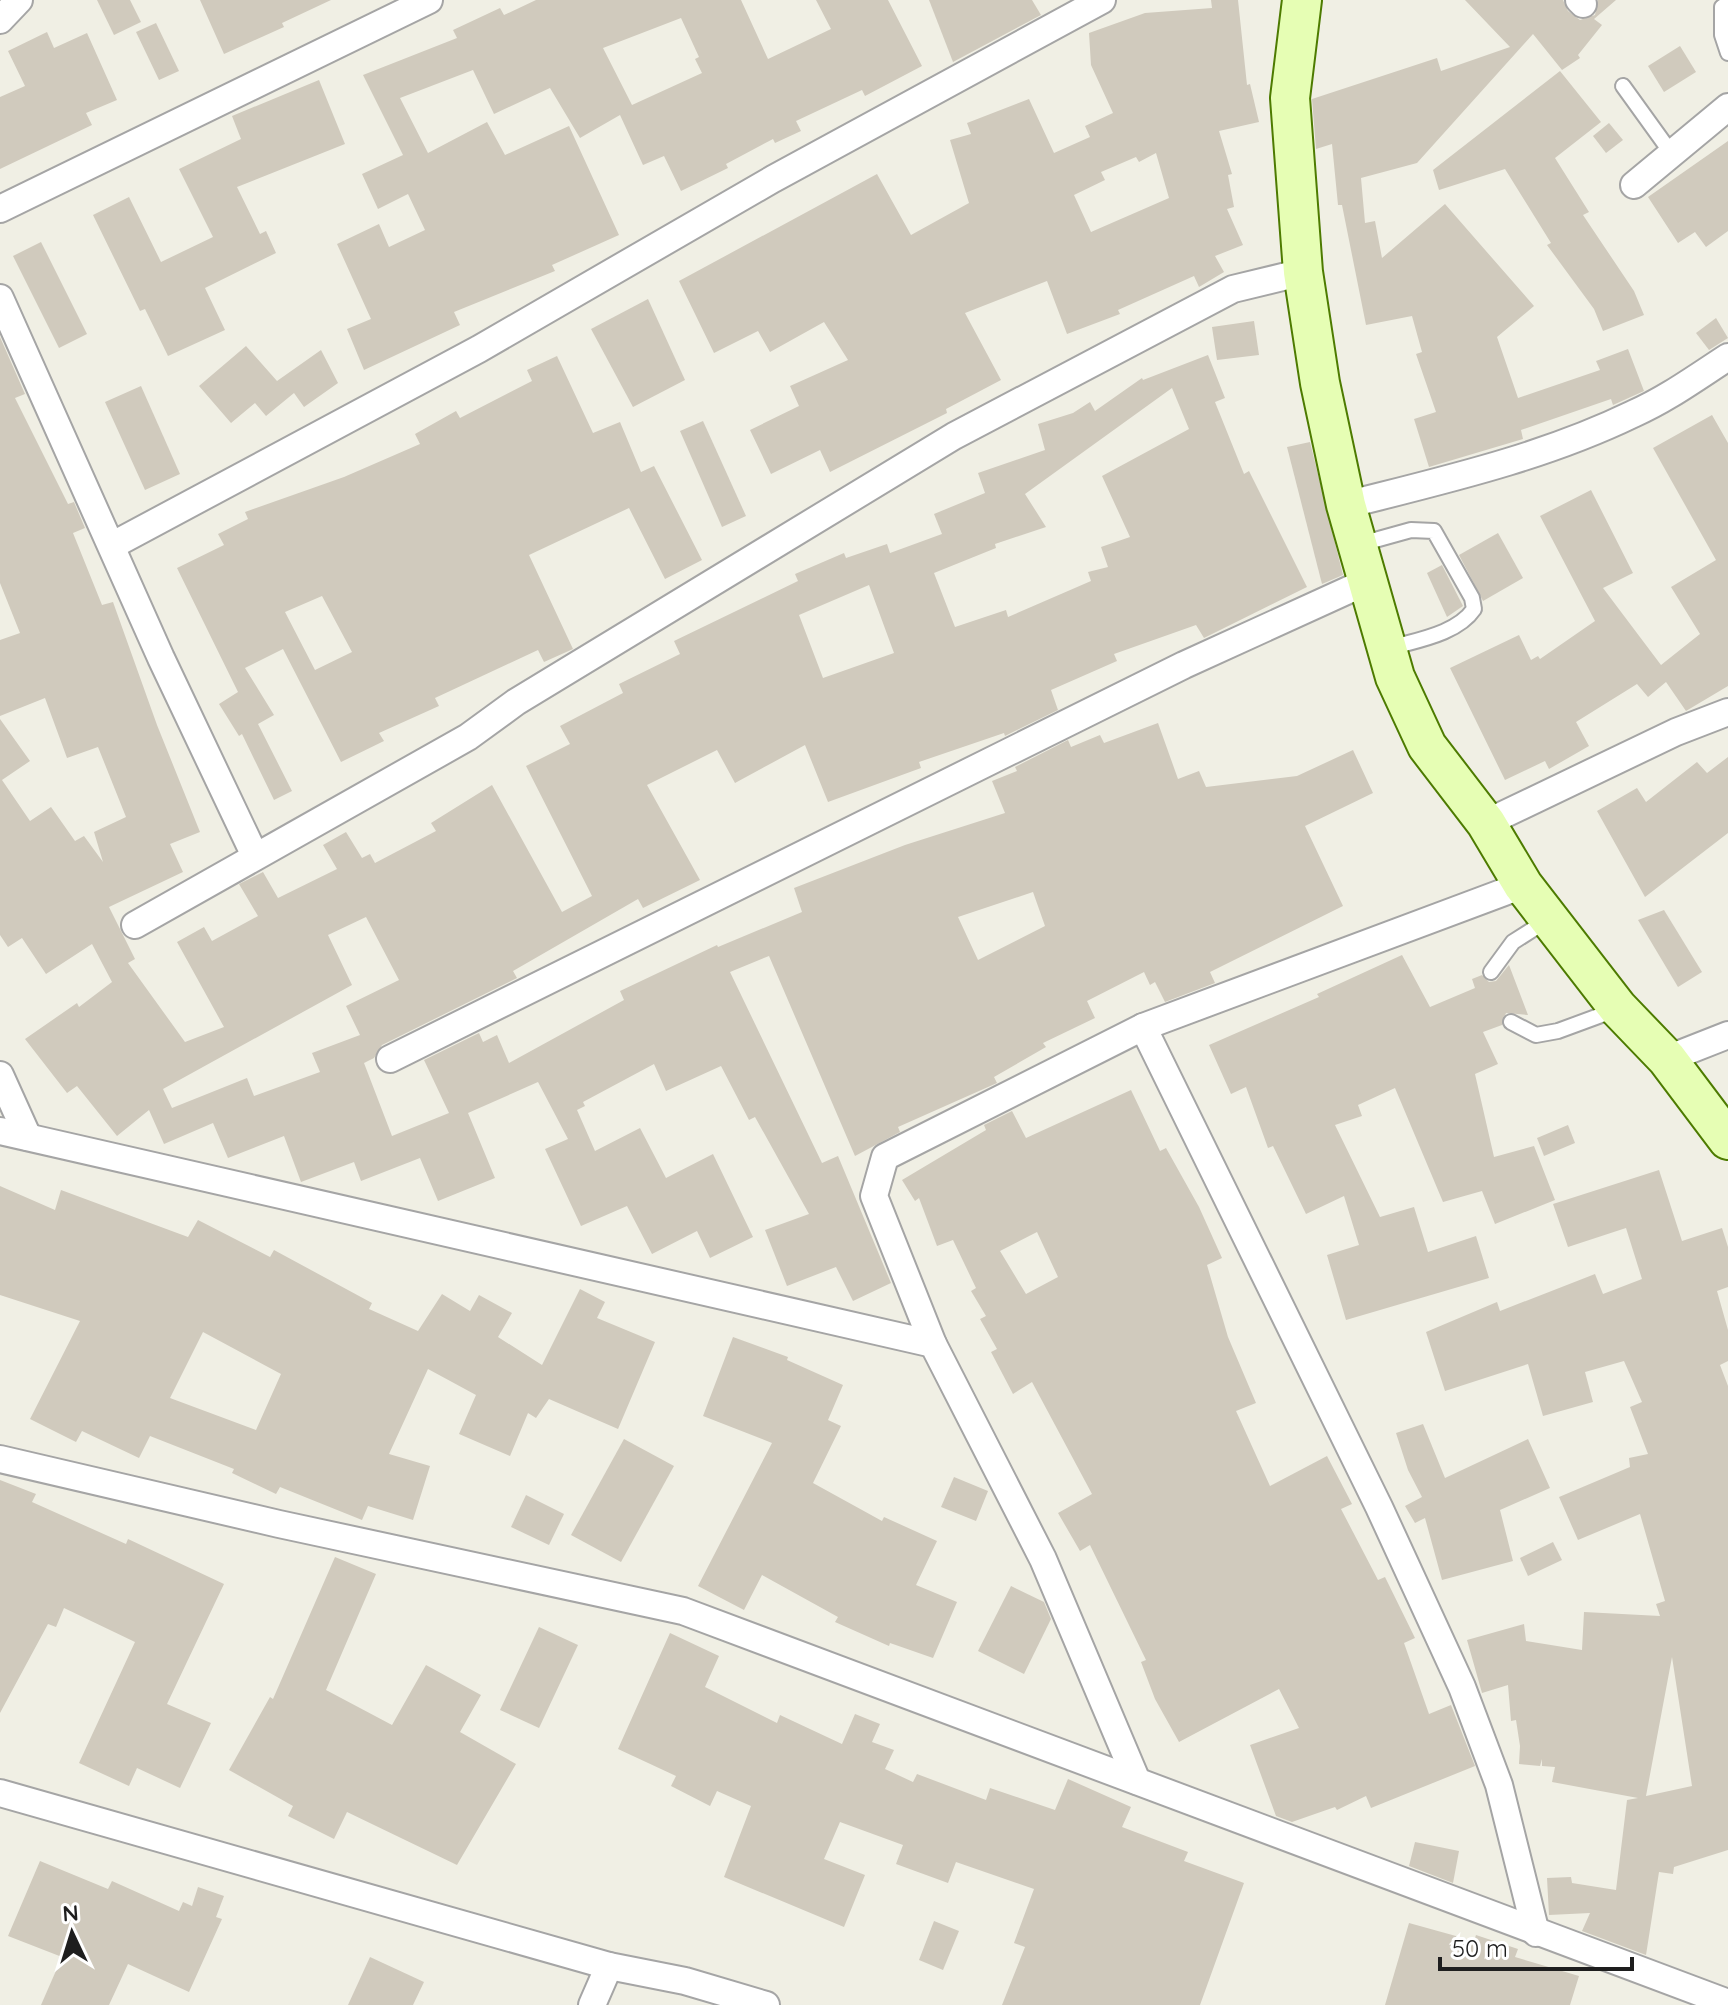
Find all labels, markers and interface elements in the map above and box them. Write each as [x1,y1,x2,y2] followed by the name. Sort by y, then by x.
[32,1893,112,1973] north arrow
[62,1899,80,1928] text: N
[1440,1921,1632,1971] scale bar
[1452,1933,1508,1963] text: 50 m

